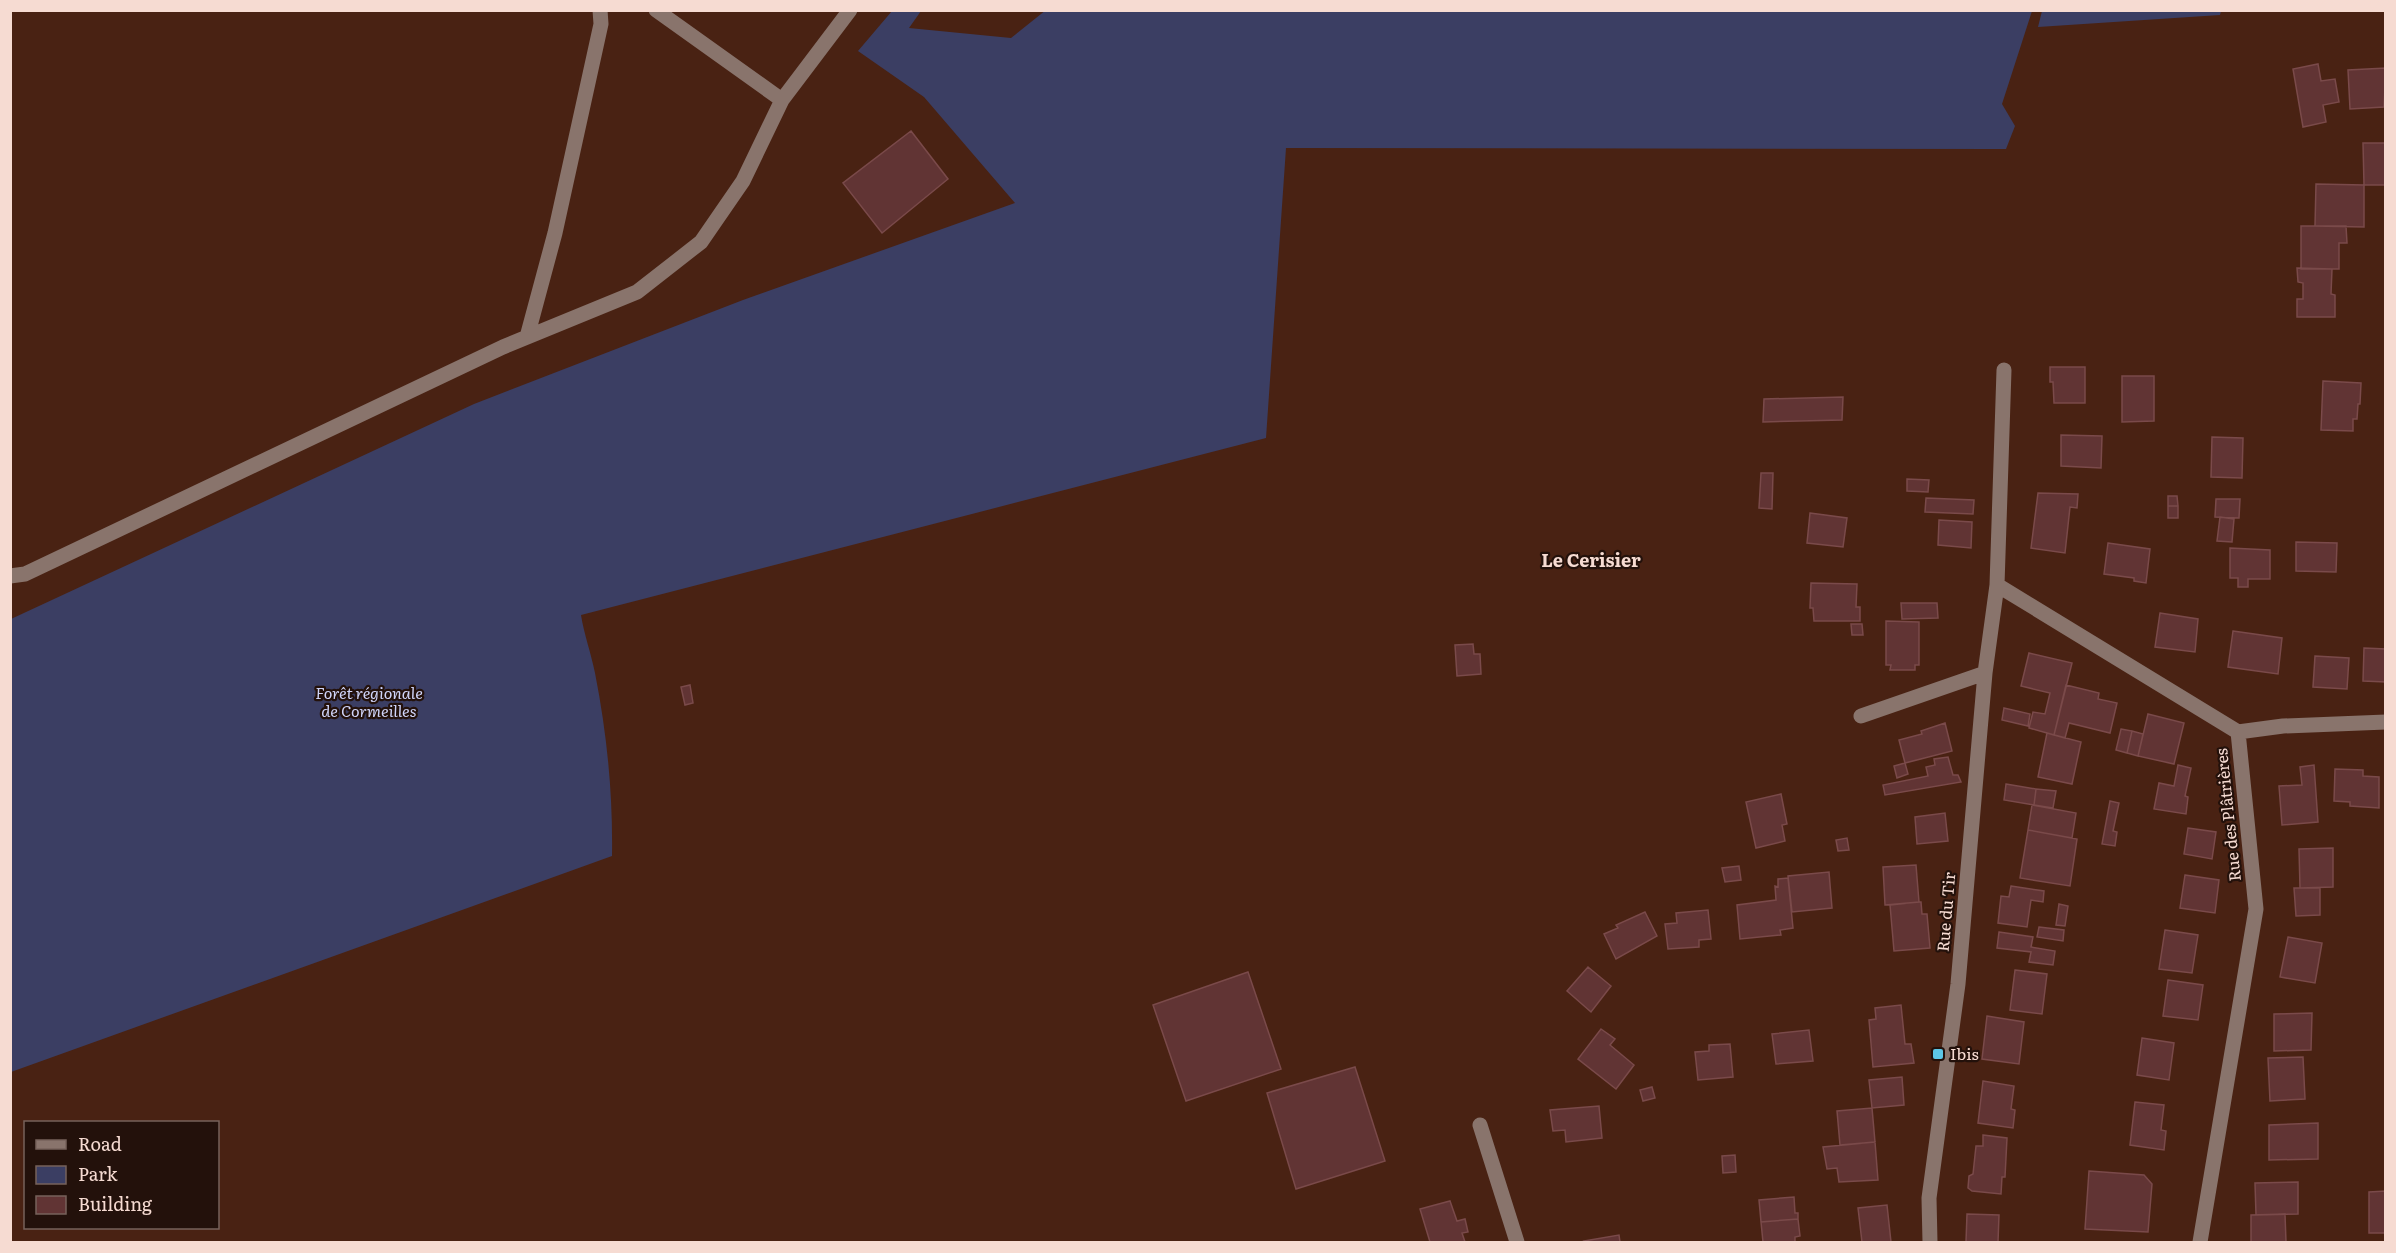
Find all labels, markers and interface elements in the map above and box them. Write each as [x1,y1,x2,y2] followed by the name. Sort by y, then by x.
[1541,546,1641,573] district label: Le Cerisier
[315,680,423,722] park label: Forêt régionale de Cormeilles
[2208,747,2246,883] street label: Rue des Plâtrières
[1930,871,1960,953] street label: Rue du Tir
[1950,1041,1979,1065] place label: Ibis
[1931,1047,1945,1061] marker: Ibis
[24,1121,219,1229] legend
[78,1130,122,1157] text: Road
[78,1160,119,1187] text: Park
[78,1190,153,1217] text: Building

